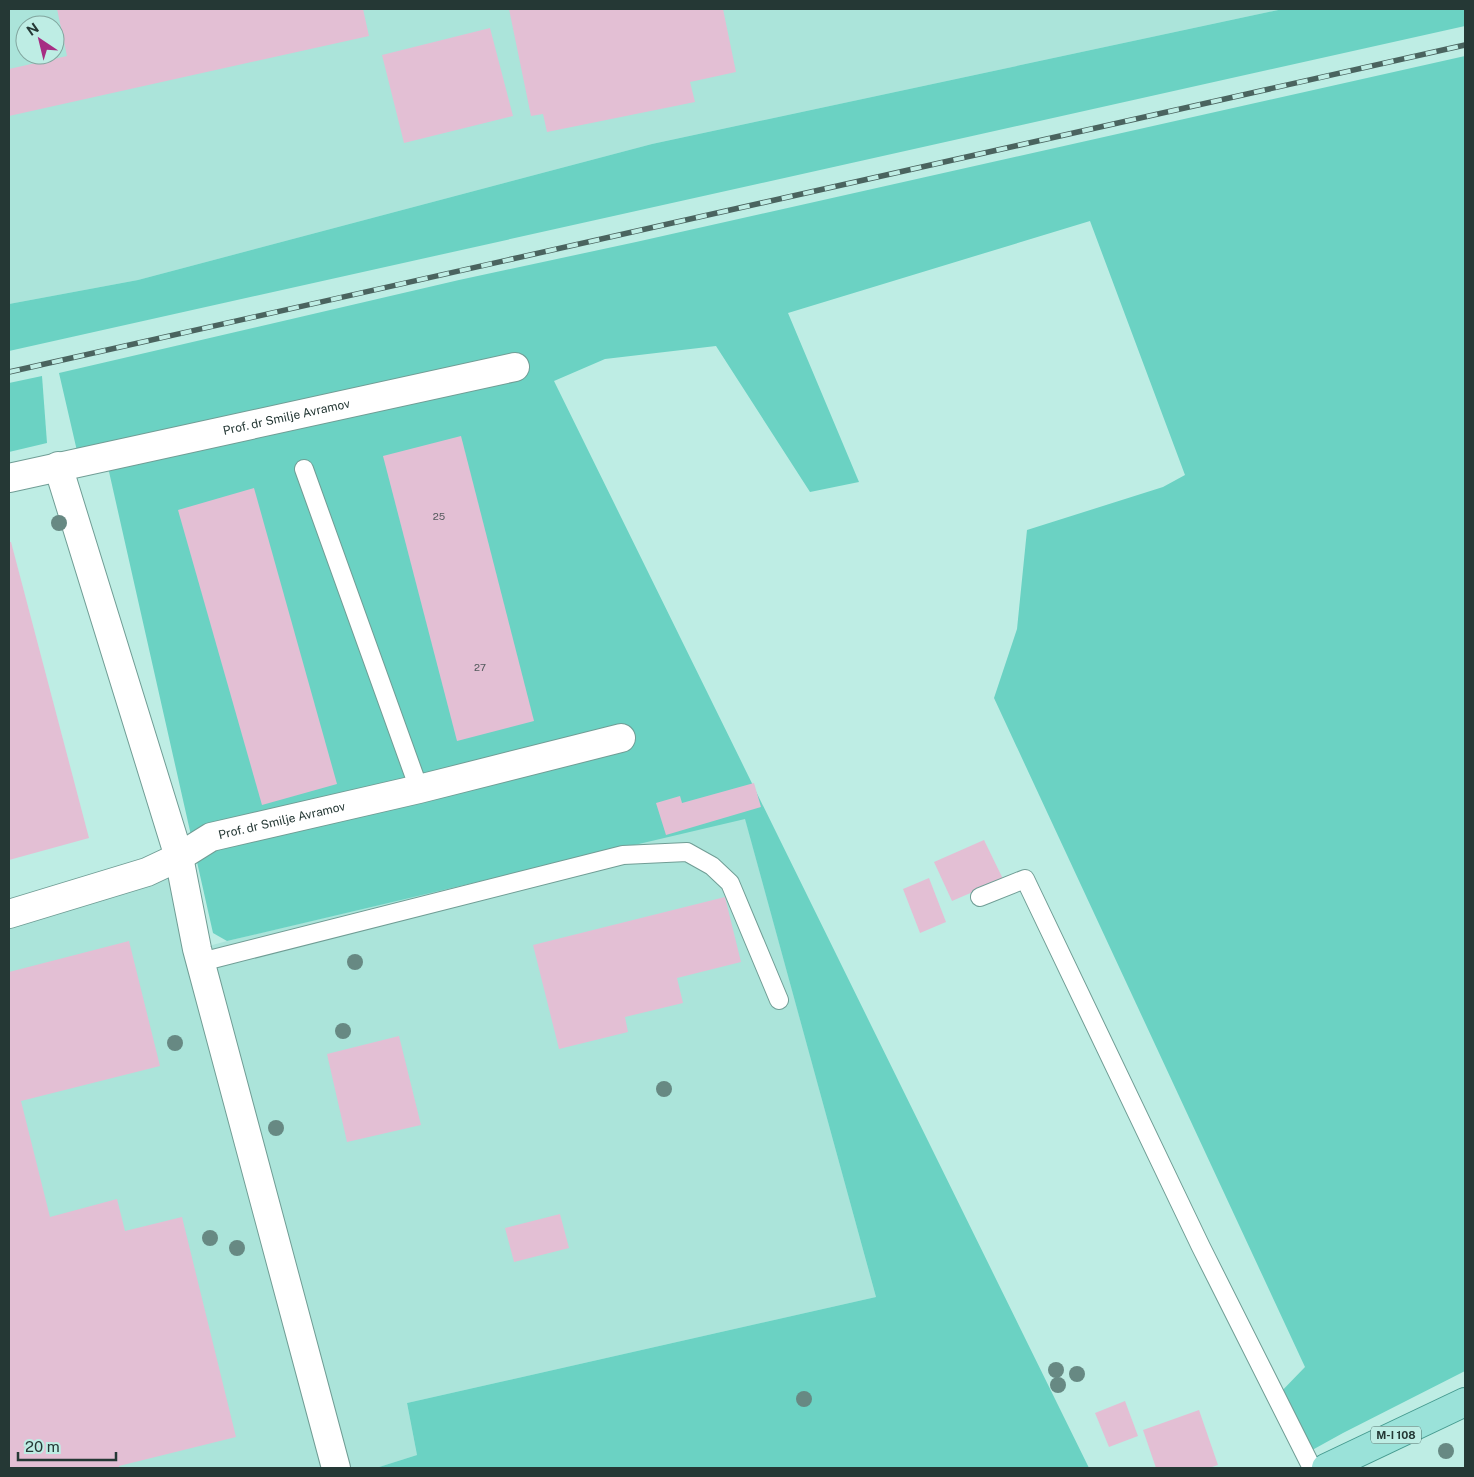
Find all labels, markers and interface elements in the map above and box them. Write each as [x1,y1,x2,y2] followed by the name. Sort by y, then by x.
[15,15,65,65] north arrow
[23,20,42,39] text: N
[222,396,351,438] street label: Prof. dr Smilje Avramov
[433,510,445,522] house number: 25
[474,661,486,673] house number: 27
[217,799,347,842] street label: Prof. dr Smilje Avramov
[1371,1426,1421,1444] road number: M-I 108
[18,1430,115,1462] scale bar
[25,1438,60,1455] text: 20 m

